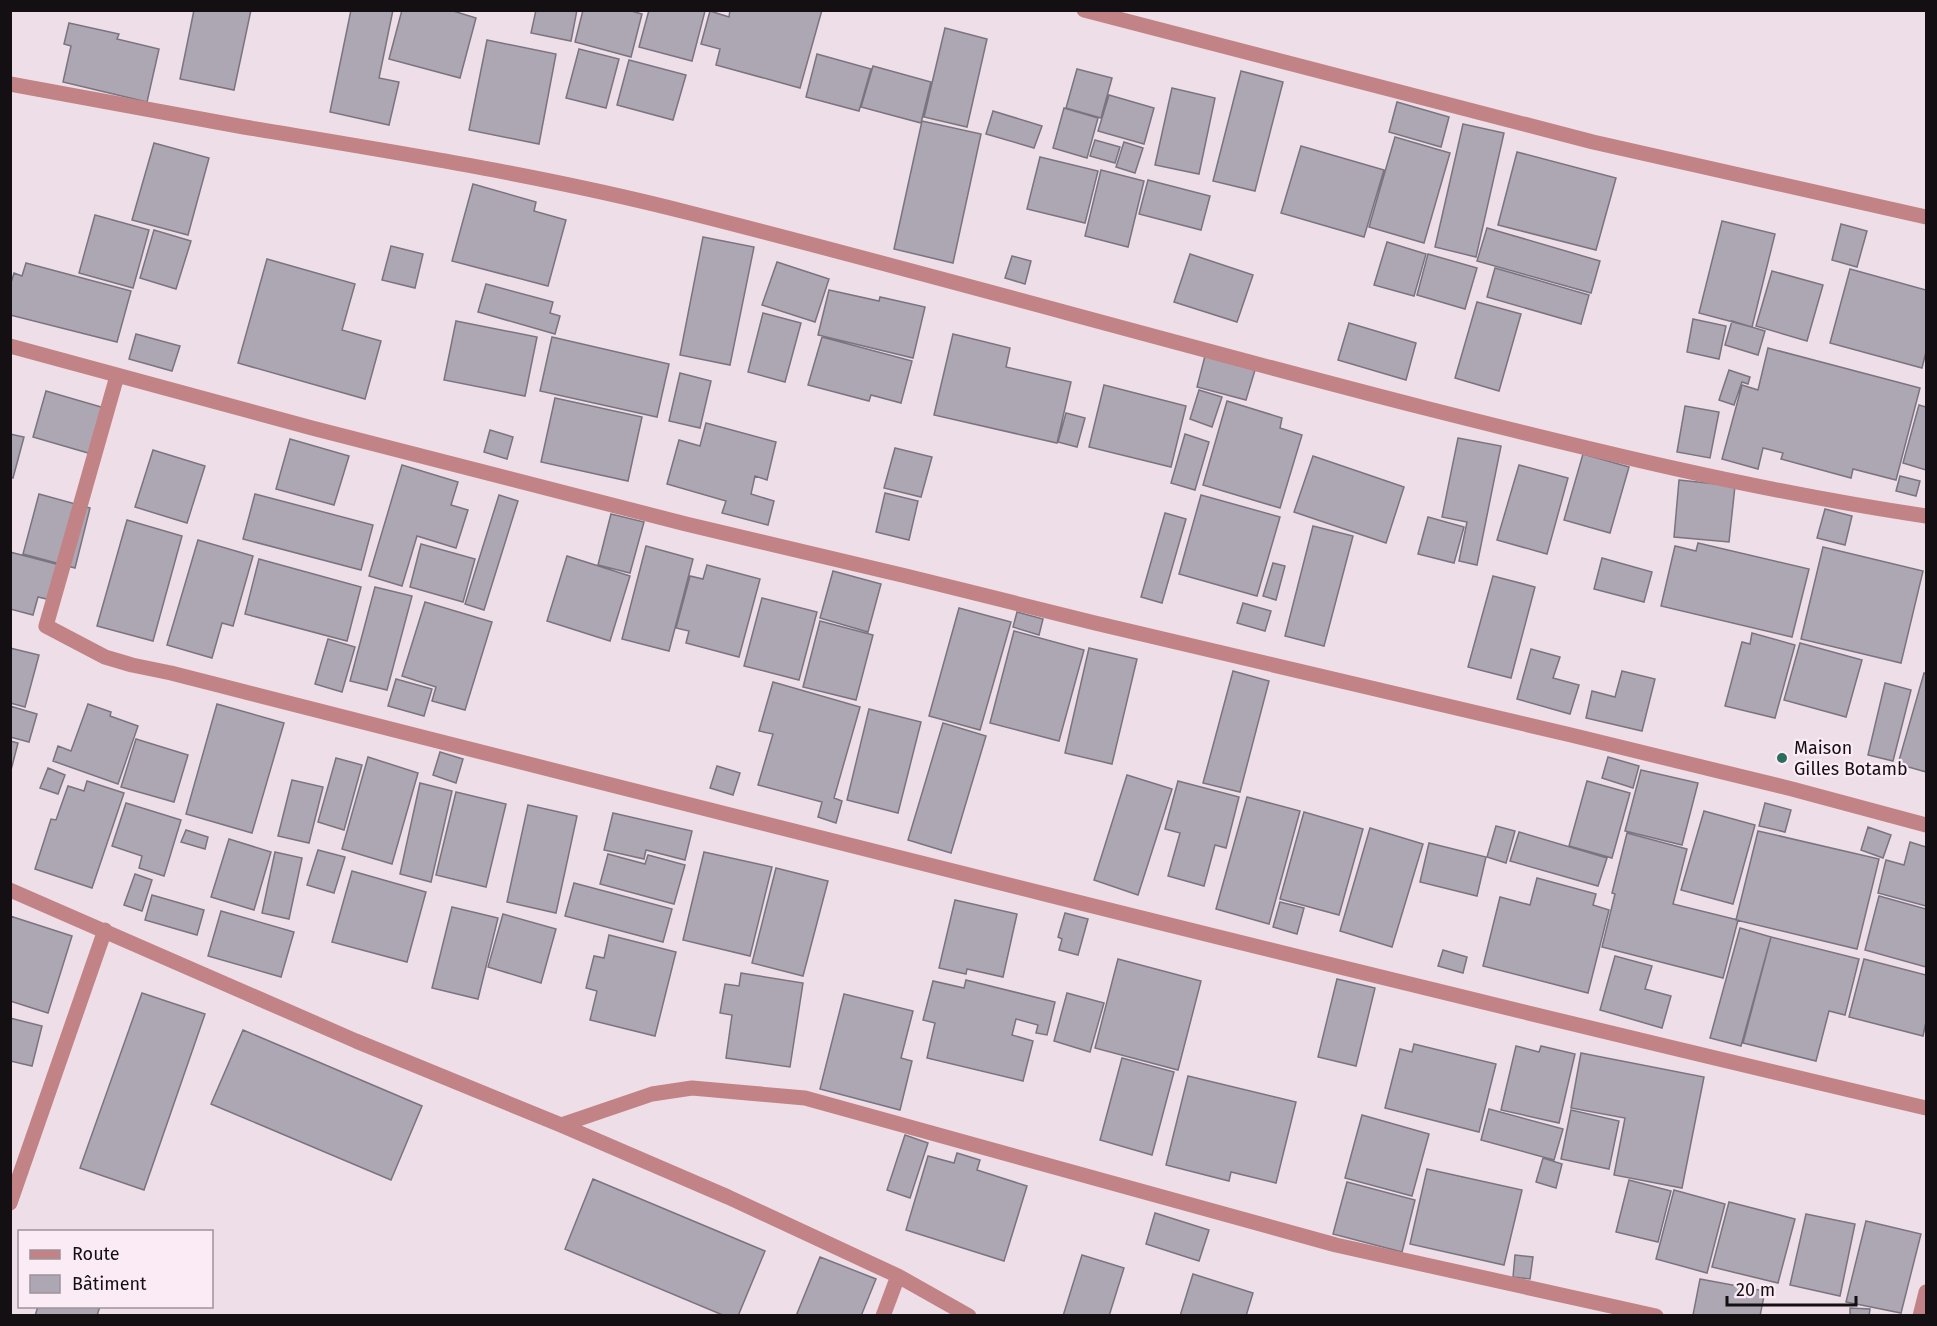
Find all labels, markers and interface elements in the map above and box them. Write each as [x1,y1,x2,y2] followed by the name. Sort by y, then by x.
[1794,737,1908,780] place label: Maison Gilles Botamb
[1775,751,1789,765] marker: Maison Gilles Botamb
[18,1230,213,1308] legend
[72,1243,120,1265] text: Route
[1727,1269,1856,1307] scale bar
[72,1273,147,1295] text: Bâtiment
[1736,1279,1775,1301] text: 20 m

